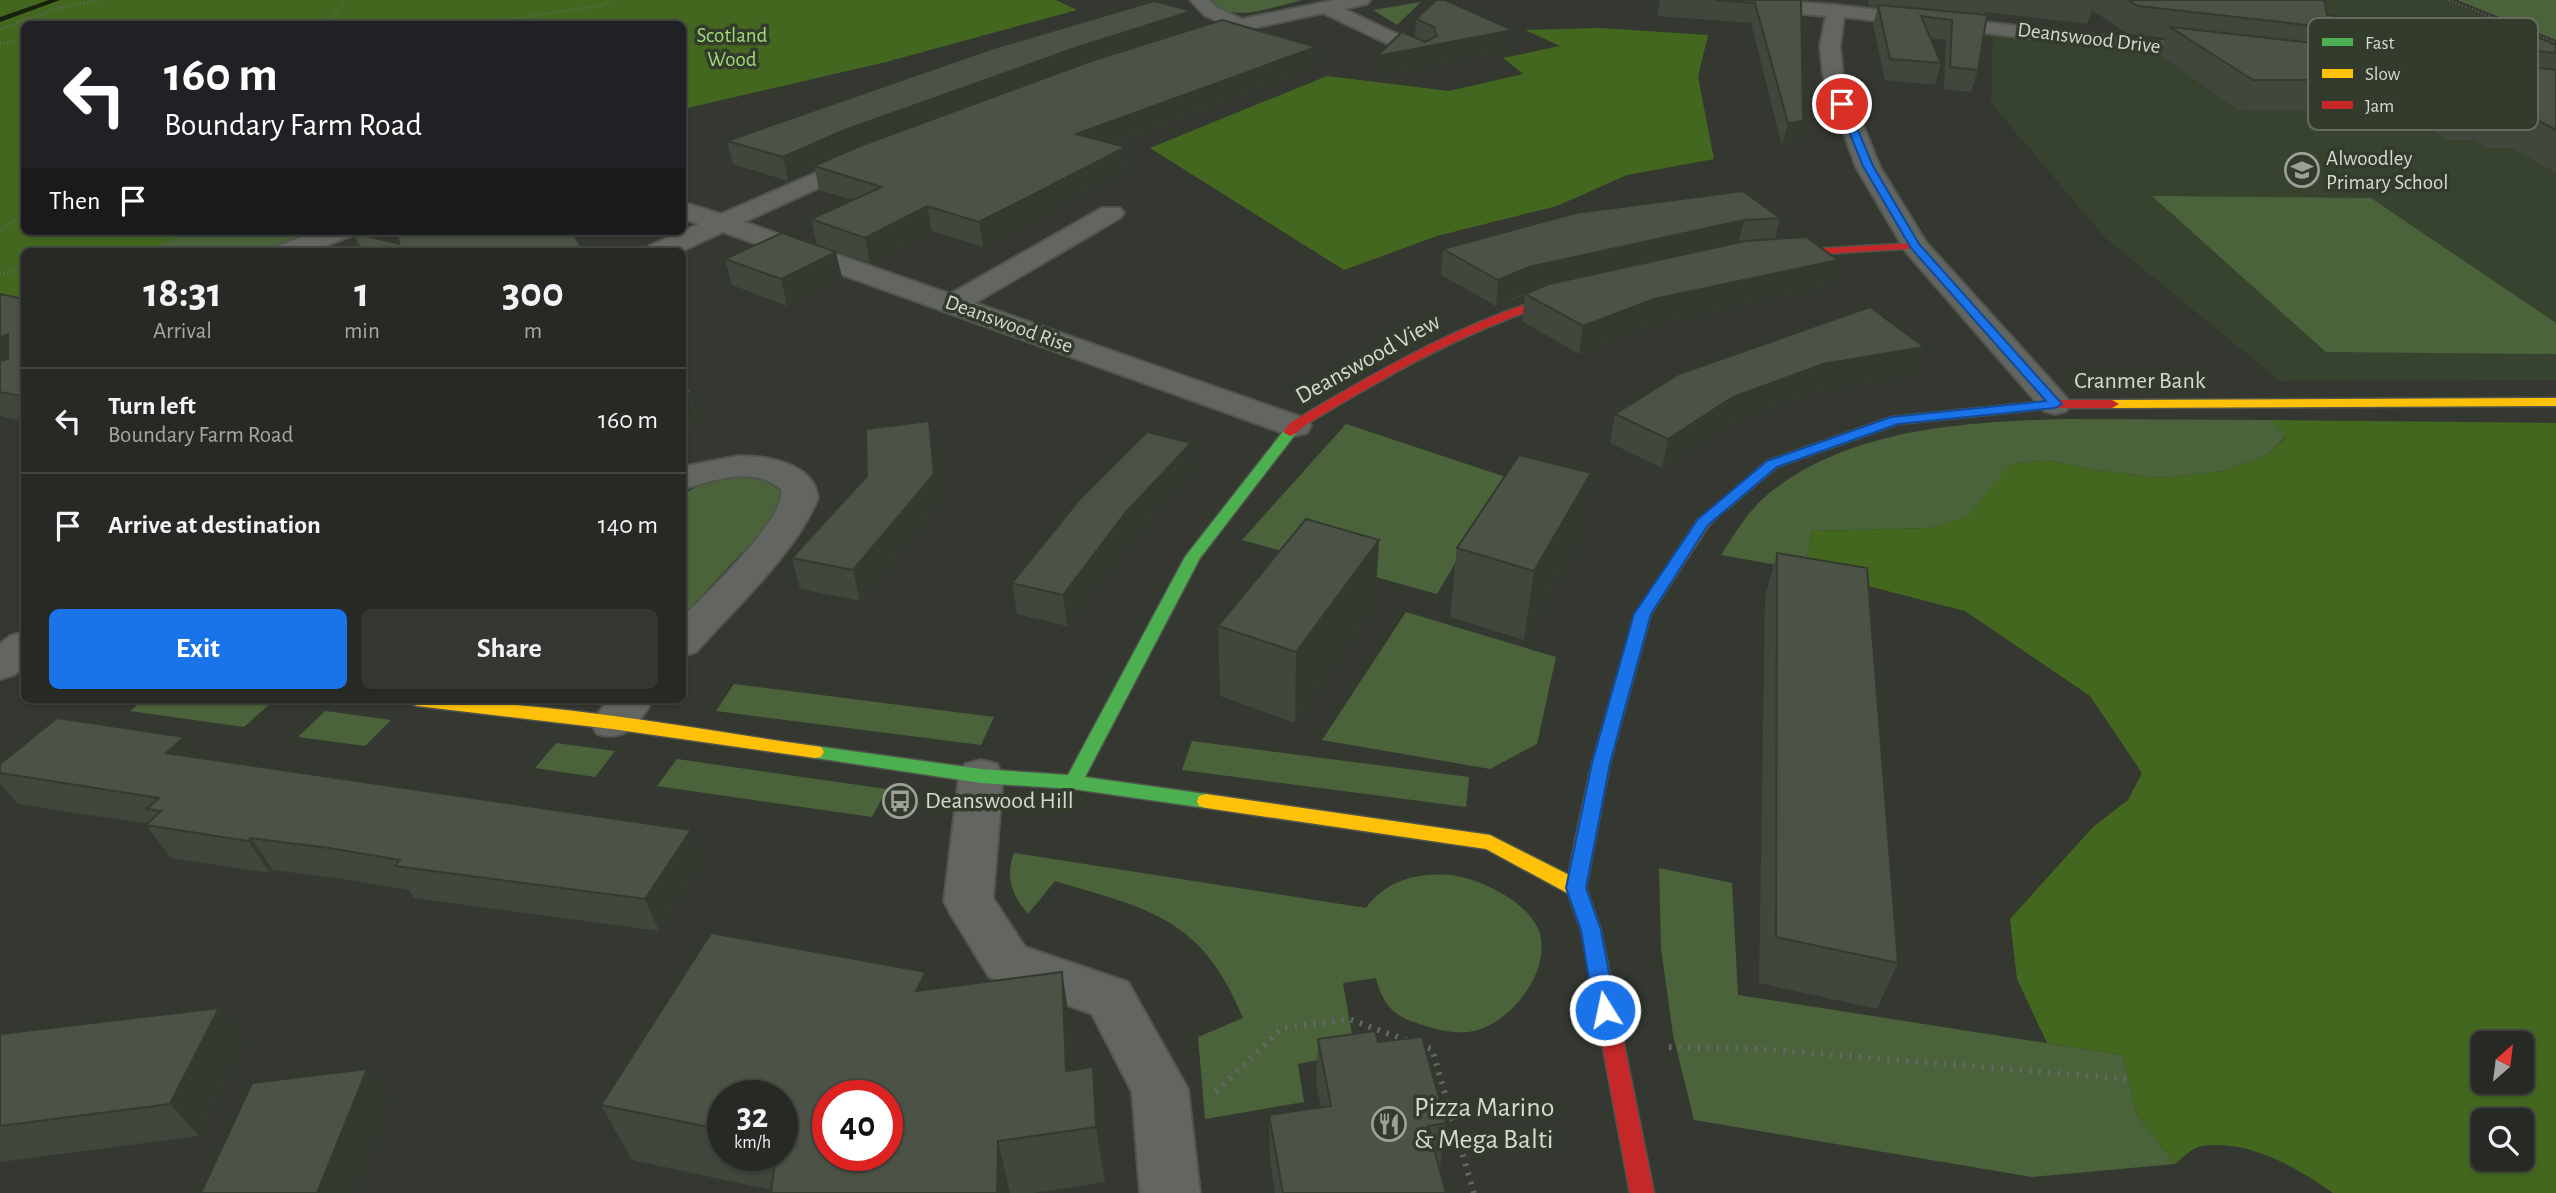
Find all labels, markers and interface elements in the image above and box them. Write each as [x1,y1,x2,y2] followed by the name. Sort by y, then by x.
[2308,18,2538,130] legend
[2016,19,2162,57] street label: Deanswood Drive
[697,25,768,70] park label: Scotland Wood
[2365,34,2395,53] text: Fast
[49,49,140,140] icon: left
[164,51,278,100] text: 160 m
[2365,65,2401,84] text: Slow
[1812,74,1872,134] pin
[1823,85,1861,123] icon: arrive
[2365,97,2394,116] text: Jam
[164,109,422,141] text: Boundary Farm Road
[2326,148,2449,193] place label: Alwoodley Primary School
[2283,151,2321,189] school or university icon: Alwoodley Primary School
[114,182,152,220] icon: arrive
[49,188,100,214] text: Then
[143,272,222,314] text: 18:31
[354,272,369,314] text: 1
[502,272,564,314] text: 300
[942,291,1076,357] street label: Deanswood Rise
[1292,309,1444,409] street label: Deanswood View
[153,320,212,343] text: Arrival
[344,320,380,343] text: min
[524,320,542,343] text: m
[2074,369,2206,393] street label: Cranmer Bank
[108,393,196,419] text: Turn left
[49,402,87,440] icon: left
[598,407,658,433] text: 160 m
[108,424,294,447] text: Boundary Farm Road
[49,507,87,545] icon: arrive
[108,512,321,538] text: Arrive at destination
[598,512,658,538] text: 140 m
[49,609,347,689] button: Exit
[361,609,658,689] button: Share
[881,782,919,820] bus stop icon: Deanswood Hill
[925,789,1074,813] place label: Deanswood Hill
[1568,973,1642,1047] position arrow
[2471,1031,2534,1094] north arrow
[2471,1031,2534,1171] map controls
[812,1080,903,1171] speed limit sign: 40
[1414,1094,1554,1154] place label: Pizza Marino & Mega Balti
[737,1099,768,1134] text: 32
[1370,1105,1408,1143] restaurant icon: Pizza Marino & Mega Balti
[2471,1108,2534,1171] button: search
[734,1134,771,1152] text: km/h

